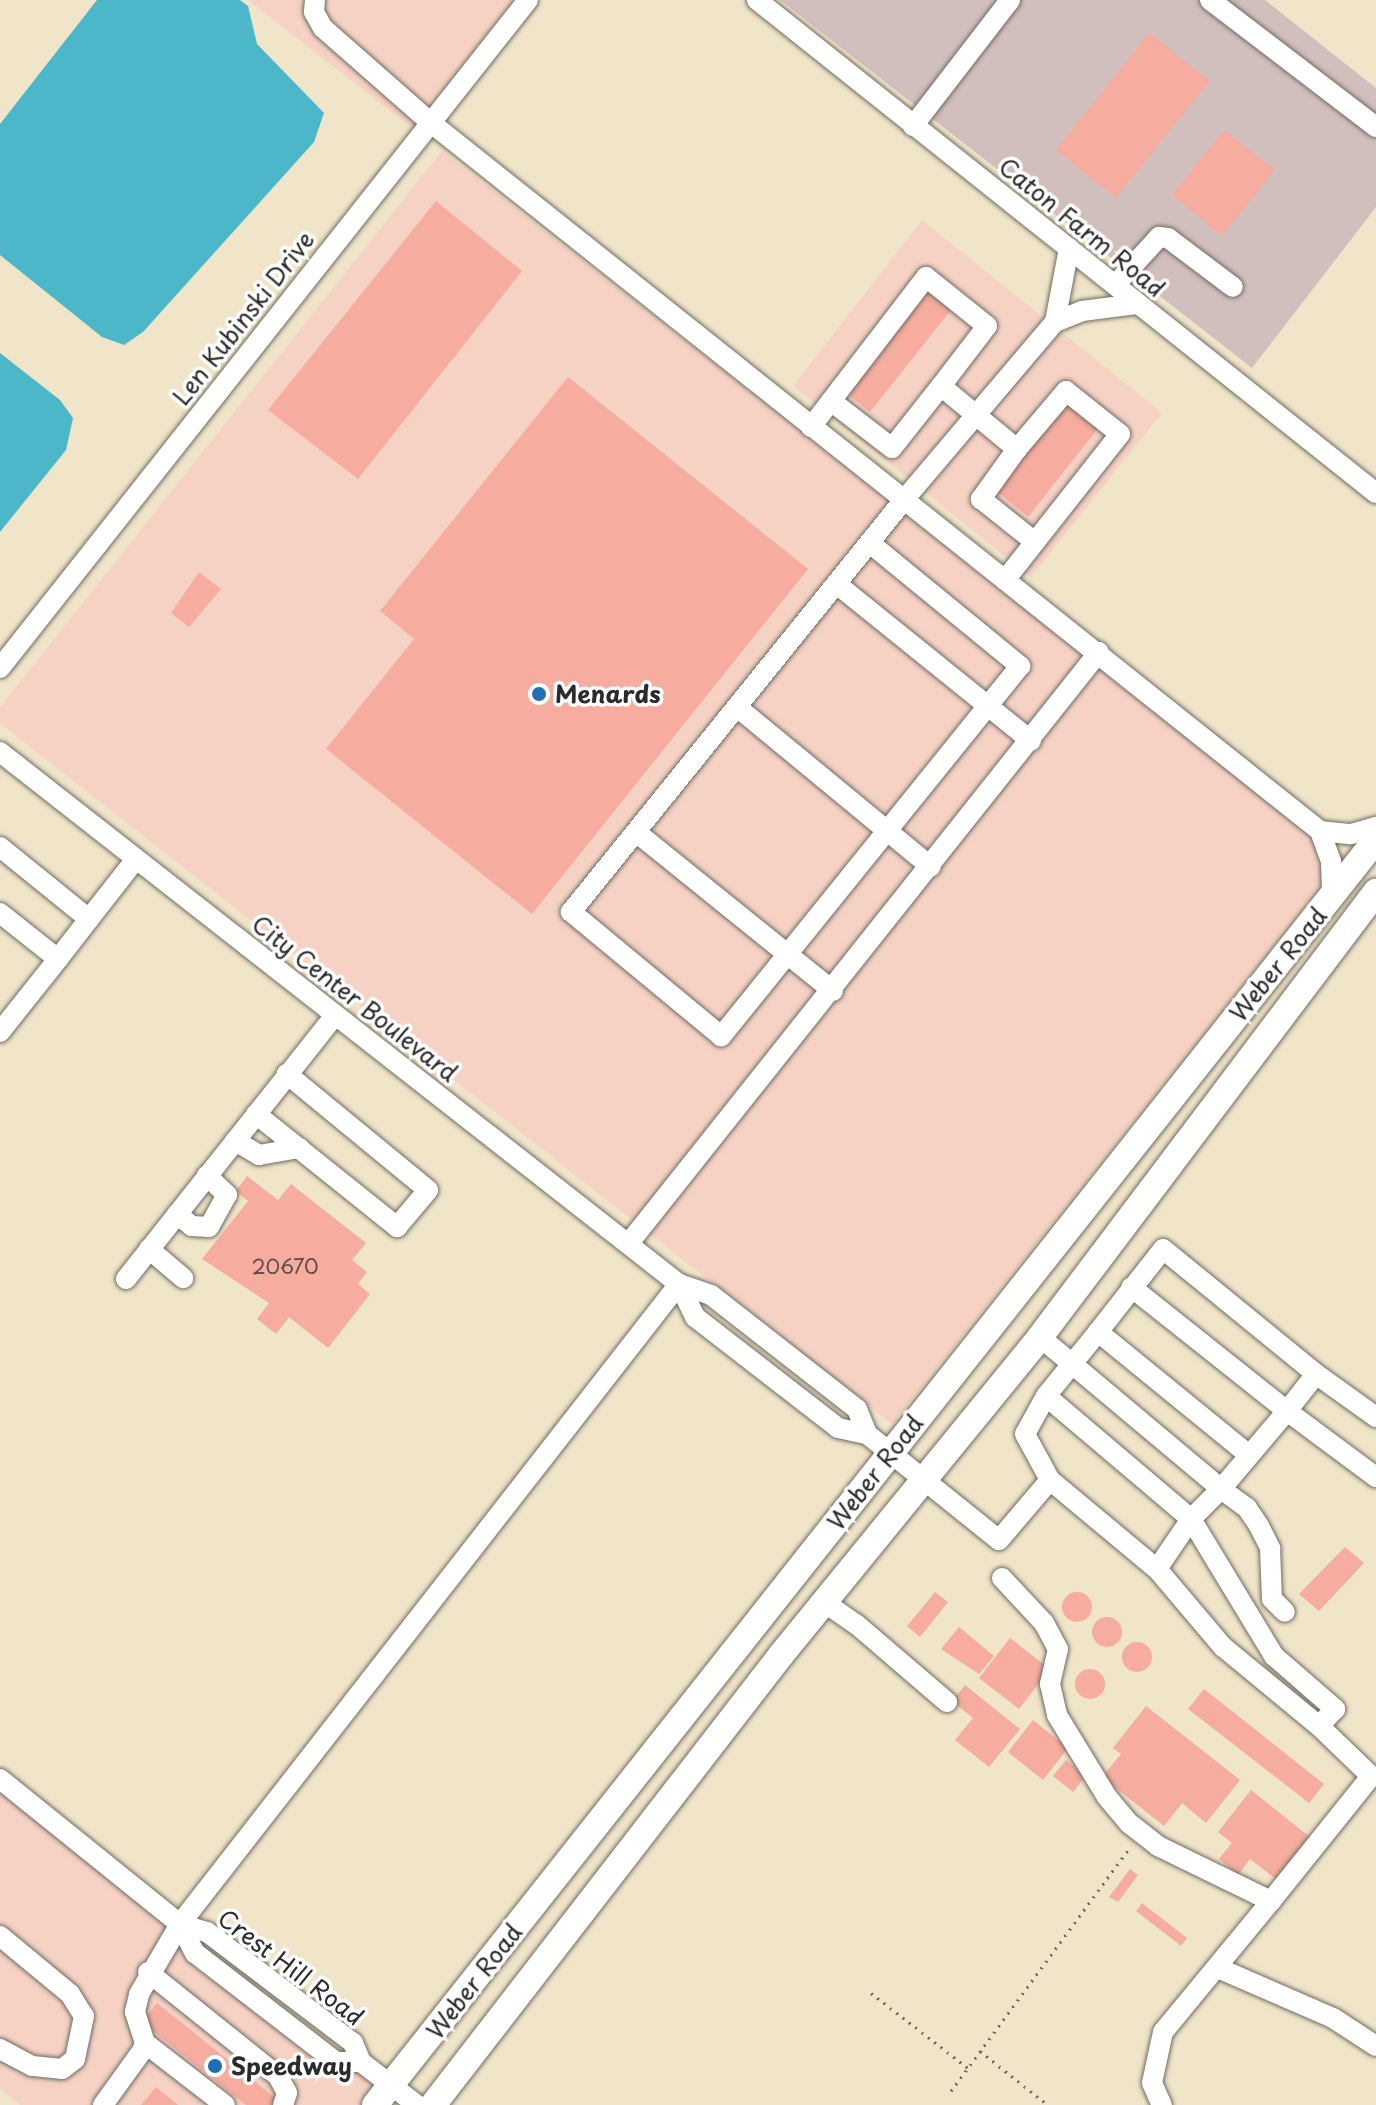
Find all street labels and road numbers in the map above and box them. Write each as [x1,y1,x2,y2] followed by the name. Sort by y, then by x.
[994,152,1170,302] street label: Caton Farm Road
[166,225,320,411] street label: Len Kubinski Drive
[1223,901,1333,1027] street label: Weber Road
[245,907,465,1089] street label: City Center Boulevard
[821,1408,929,1536] street label: Weber Road
[213,1903,369,2031] street label: Crest Hill Road
[420,1917,528,2045] street label: Weber Road

